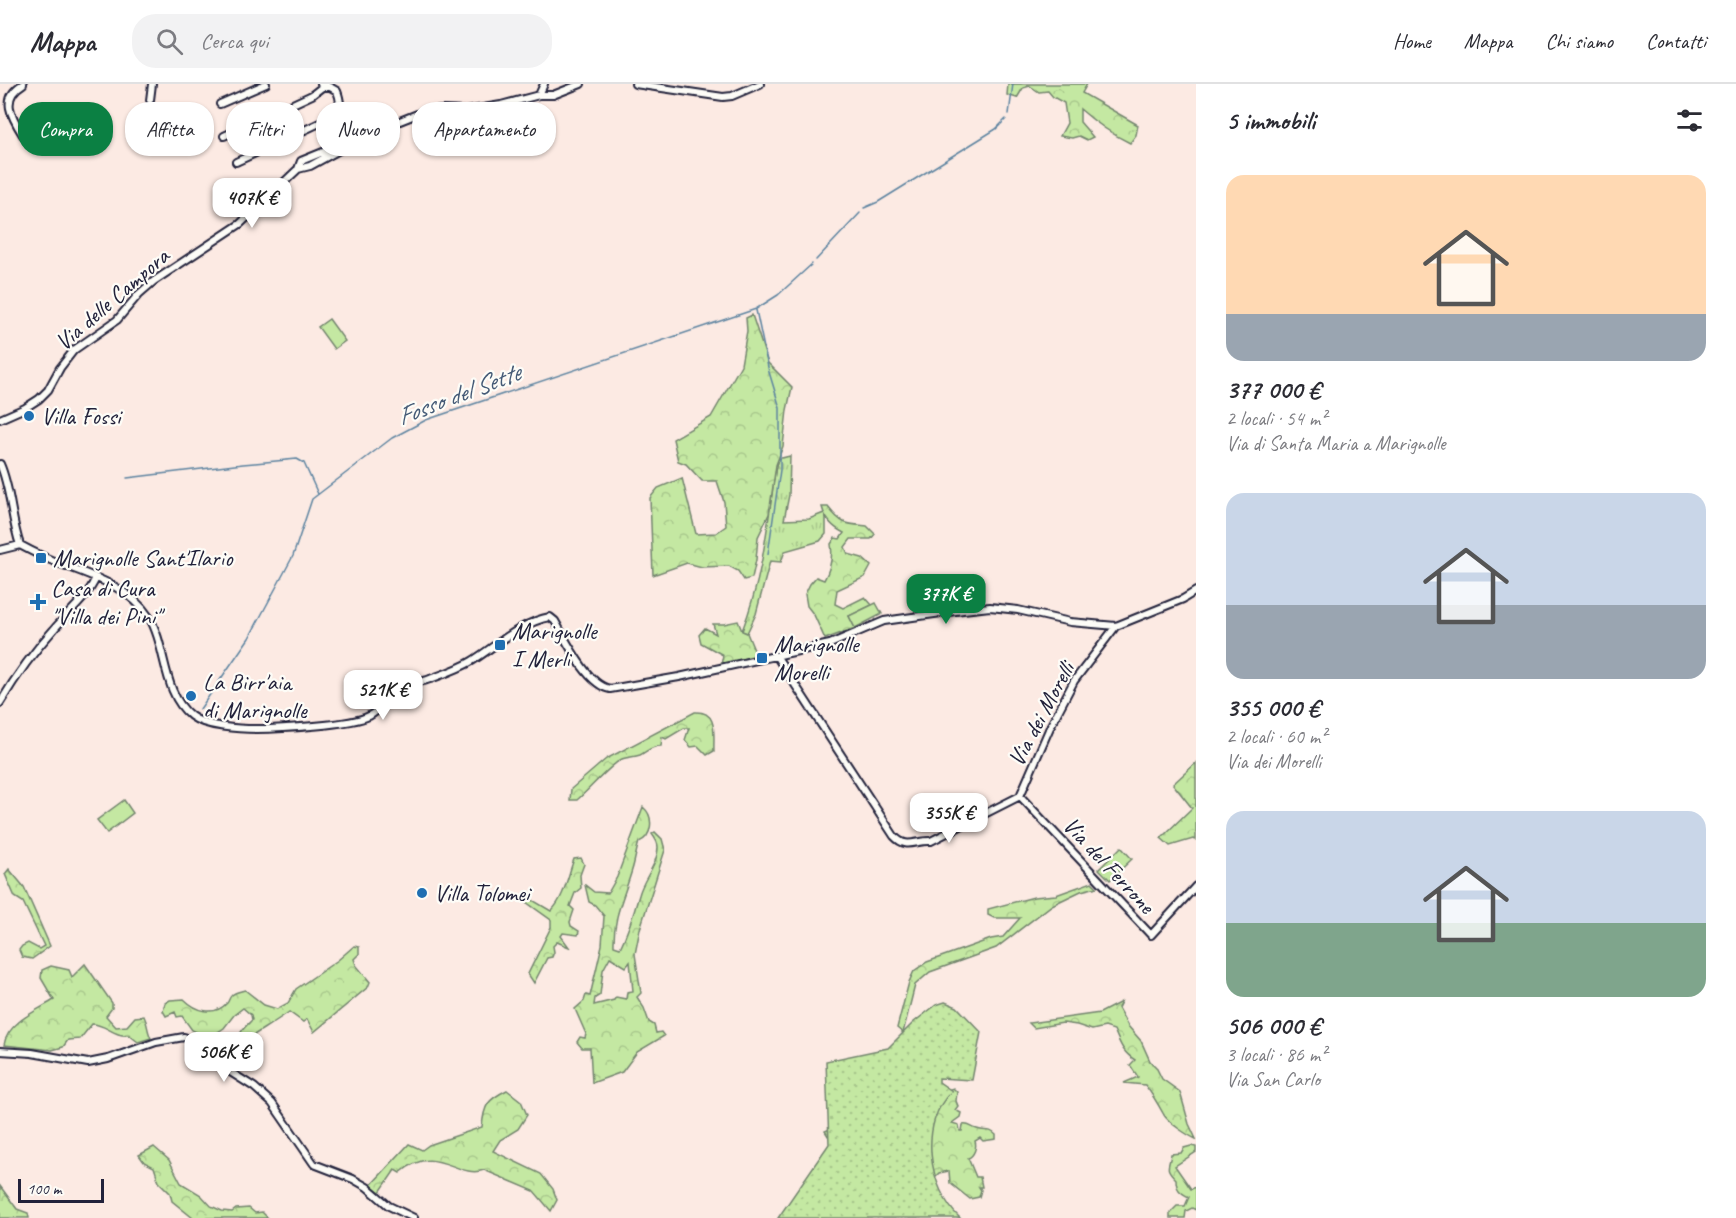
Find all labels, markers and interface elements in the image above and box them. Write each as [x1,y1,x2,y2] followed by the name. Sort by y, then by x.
[132,14,552,68] search box
[30,24,96,59] text: Mappa
[153,25,186,58] icon: search
[201,27,268,55] text: Cerca qui
[1393,28,1431,54] text: Home
[1464,28,1512,54] text: Mappa
[1545,28,1613,54] text: Chi siamo
[1646,28,1706,54] text: Contatti
[18,102,113,156] chip: Compra
[125,102,214,156] chip: Affitta
[226,102,304,156] chip: Filtri
[316,102,400,156] chip: Nuovo
[412,102,556,156] chip: Appartamento
[1226,104,1315,137] text: 5 immobili
[1673,104,1706,137] icon: filters
[203,178,301,229] pin: 407K €
[227,185,277,210] text: 407K €
[1412,214,1520,322] icon: home
[49,240,176,357] street label: Via delle Campora
[392,355,528,433] water label: Fosso del Sette
[1226,373,1320,406] text: 377 000 €
[41,401,123,431] place label: Villa Fossi
[1226,406,1326,431] text: 2 locali · 54 m²
[22,409,36,423] marker: Villa Fossi
[1226,431,1446,456] text: Via di Santa Maria a Marignolle
[1412,532,1520,640] icon: home
[53,543,234,573] place label: Marignolle Sant'Ilario
[34,551,48,565] marker: Marignolle Sant'Ilario
[51,573,166,631] place label: Casa di Cura "Villa dei Pini"
[897,574,995,625] pin: 377K €
[921,581,971,606] text: 377K €
[29,593,47,611] marker: Casa di Cura "Villa dei Pini"
[512,616,599,674] place label: Marignolle I Merli
[774,629,861,687] place label: Marignolle Morelli
[493,638,507,652] marker: Marignolle I Merli
[755,651,769,665] marker: Marignolle Morelli
[1001,654,1082,771] street label: Via dei Morelli
[203,667,309,725] place label: La Birr'aia di Marignolle
[334,670,432,721] pin: 521K €
[358,677,408,702] text: 521K €
[184,689,198,703] marker: La Birr'aia di Marignolle
[1226,691,1320,724] text: 355 000 €
[1226,724,1326,749] text: 2 locali · 60 m²
[1226,749,1321,774] text: Via dei Morelli
[900,793,998,844] pin: 355K €
[924,800,974,825] text: 355K €
[1057,810,1163,921] street label: Via del Ferrone
[1412,850,1520,958] icon: home
[434,878,533,908] place label: Villa Tolomei
[415,886,429,900] marker: Villa Tolomei
[1226,1009,1321,1042] text: 506 000 €
[175,1032,273,1083] pin: 506K €
[198,1039,250,1064] text: 506K €
[1226,1042,1326,1067] text: 3 locali · 86 m²
[1226,1067,1320,1092] text: Via San Carlo
[18,1176,104,1204] scale bar
[27,1179,61,1199] text: 100 m

